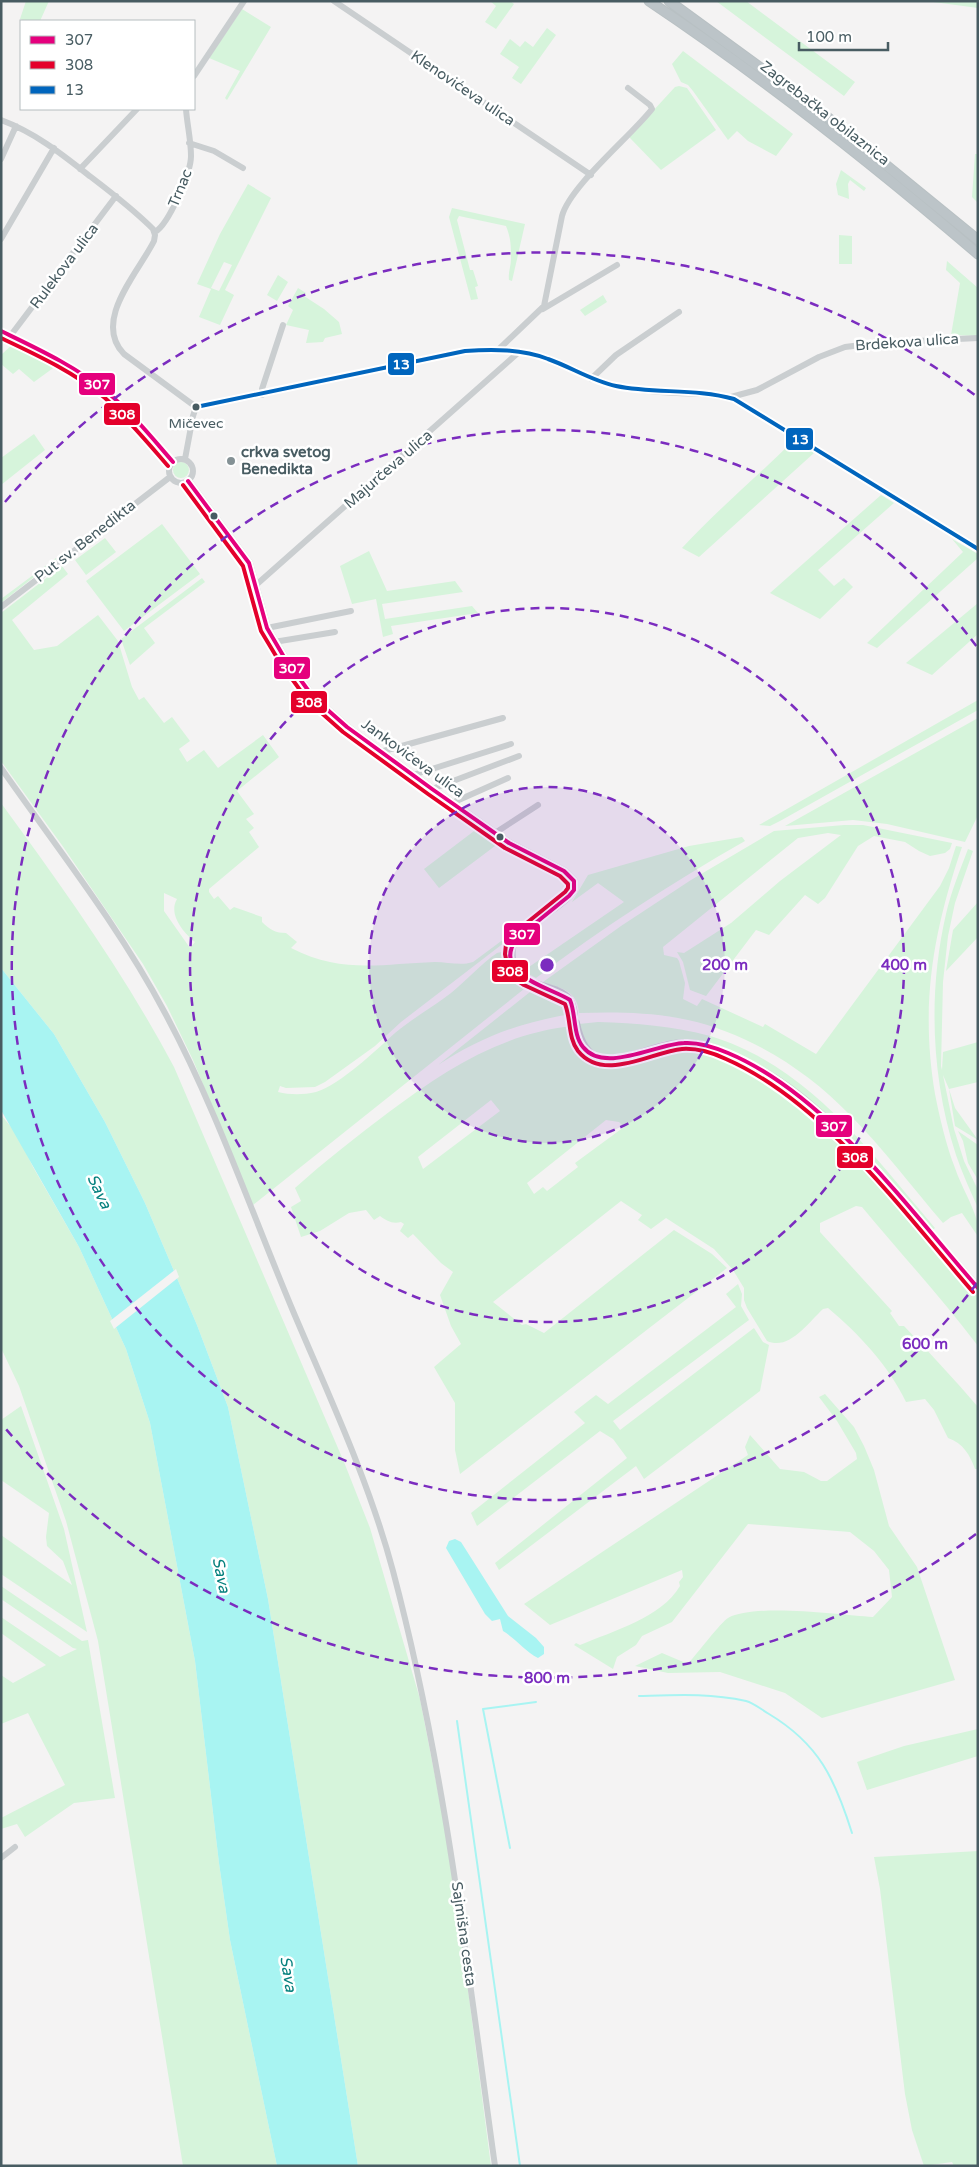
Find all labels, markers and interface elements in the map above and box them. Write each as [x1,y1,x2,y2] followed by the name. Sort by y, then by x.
[20,20,195,110] legend
[799,20,888,52] scale bar
[806,28,852,46] text: 100 m
[65,31,93,49] text: 307
[408,47,518,129] street label: Klenovićeva ulica
[65,56,93,74] text: 308
[757,57,893,169] street label: Zagrebačka obilaznica
[65,81,84,99] text: 13
[164,166,196,210] street label: Trnac
[26,220,102,312] street label: Rulekova ulica
[854,329,960,355] street label: Brdekova ulica
[387,352,415,376] line badge: 13
[392,356,410,373] text: 13
[78,372,116,396] line badge: 307
[84,376,110,393] text: 307
[103,402,141,426] line badge: 308
[191,402,201,412] marker: Mičevec
[109,406,135,423] text: 308
[169,415,223,432] place label: Mičevec
[340,426,436,512] street label: Majurčeva ulica
[785,427,814,451] line badge: 13
[791,431,809,448] text: 13
[241,443,331,478] place label: crkva svetog Benedikta
[225,455,237,467] marker: crkva svetog Benedikta
[31,496,139,586] street label: Put sv. Benedikta
[209,511,219,521] unlabelled marker
[273,656,311,680] line badge: 307
[279,660,305,677] text: 307
[290,690,328,714] line badge: 308
[296,694,322,711] text: 308
[358,715,468,801] street label: Jankovićeva ulica
[495,832,505,842] unlabelled marker
[503,922,541,946] line badge: 307
[509,926,535,943] text: 307
[538,956,556,974] centre of rings
[702,956,748,974] text: 200 m
[881,956,927,974] text: 400 m
[491,959,529,983] line badge: 308
[497,963,523,980] text: 308
[815,1114,853,1138] line badge: 307
[821,1118,847,1135] text: 307
[836,1145,874,1169] line badge: 308
[842,1149,868,1166] text: 308
[82,1171,116,1213] water label: Sava
[902,1335,948,1353] text: 600 m
[207,1555,235,1596] water label: Sava
[524,1669,570,1687] text: 800 m
[448,1881,480,1987] street label: Sajmišna cesta
[275,1955,301,1995] water label: Sava

